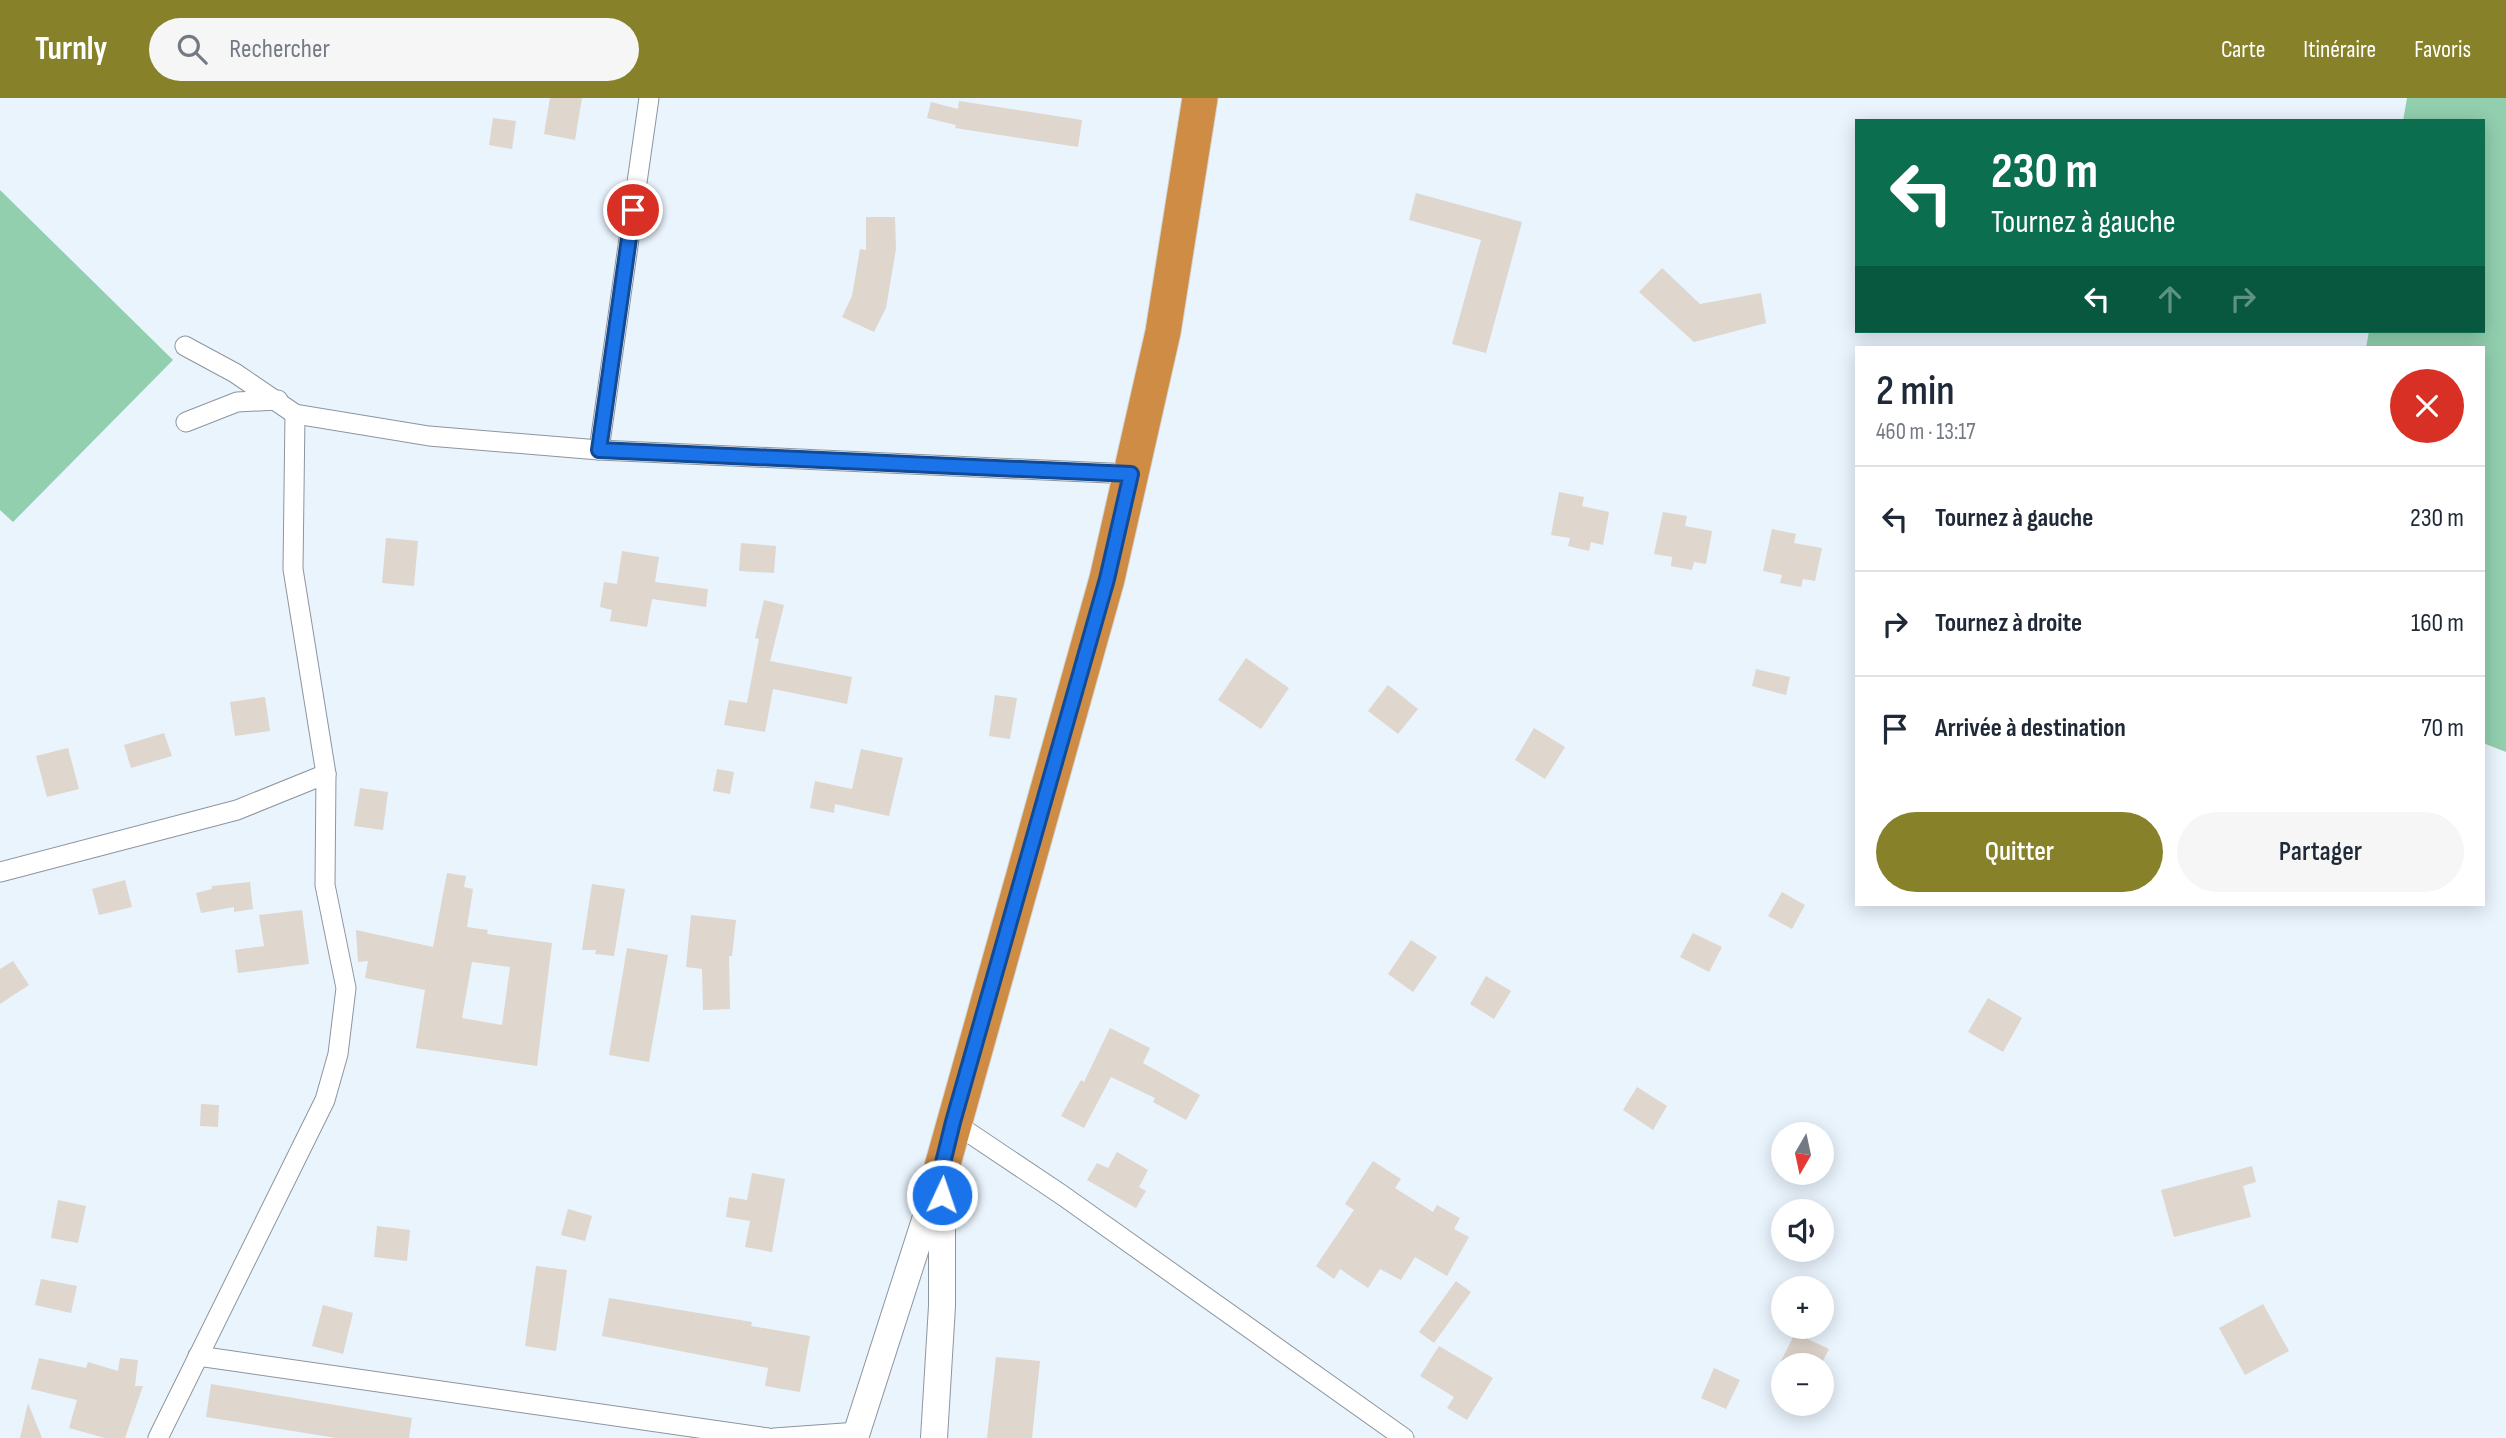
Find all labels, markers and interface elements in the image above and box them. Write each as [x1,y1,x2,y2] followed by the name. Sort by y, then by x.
[149,18,639,81] search box
[35,29,107,69] text: Turnly
[173,30,211,68] icon: search
[229,34,330,65] text: Rechercher
[2221,35,2265,64] text: Carte
[2303,35,2376,64] text: Itinéraire
[2414,35,2471,64] text: Favoris
[1991,143,2098,202] text: 230 m
[1876,147,1967,238] icon: left
[603,180,663,240] pin
[614,191,652,229] icon: arrive
[1991,203,2176,242] text: Tournez à gauche
[2078,280,2116,318] icon: left
[2151,280,2189,318] icon: ahead
[2224,280,2262,318] icon: right
[1876,366,1955,417] text: 2 min
[2390,369,2464,443] button: close
[1876,418,1976,446] text: 460 m · 13:17
[1876,500,1914,538] icon: left
[1935,503,2093,534] text: Tournez à gauche
[2410,503,2464,534] text: 230 m
[1876,605,1914,643] icon: right
[1935,608,2082,639] text: Tournez à droite
[2411,608,2464,639] text: 160 m
[1876,710,1914,748] icon: arrive
[1935,713,2126,744] text: Arrivée à destination
[2421,713,2464,744] text: 70 m
[1876,812,2163,892] button: Quitter
[2177,812,2464,892] button: Partager
[1771,1122,1834,1185] north arrow
[1771,1122,1834,1416] map controls
[905,1158,979,1232] position arrow
[1771,1199,1834,1262] button: sound
[1771,1276,1834,1339] button: +
[1771,1353,1834,1416] button: −

